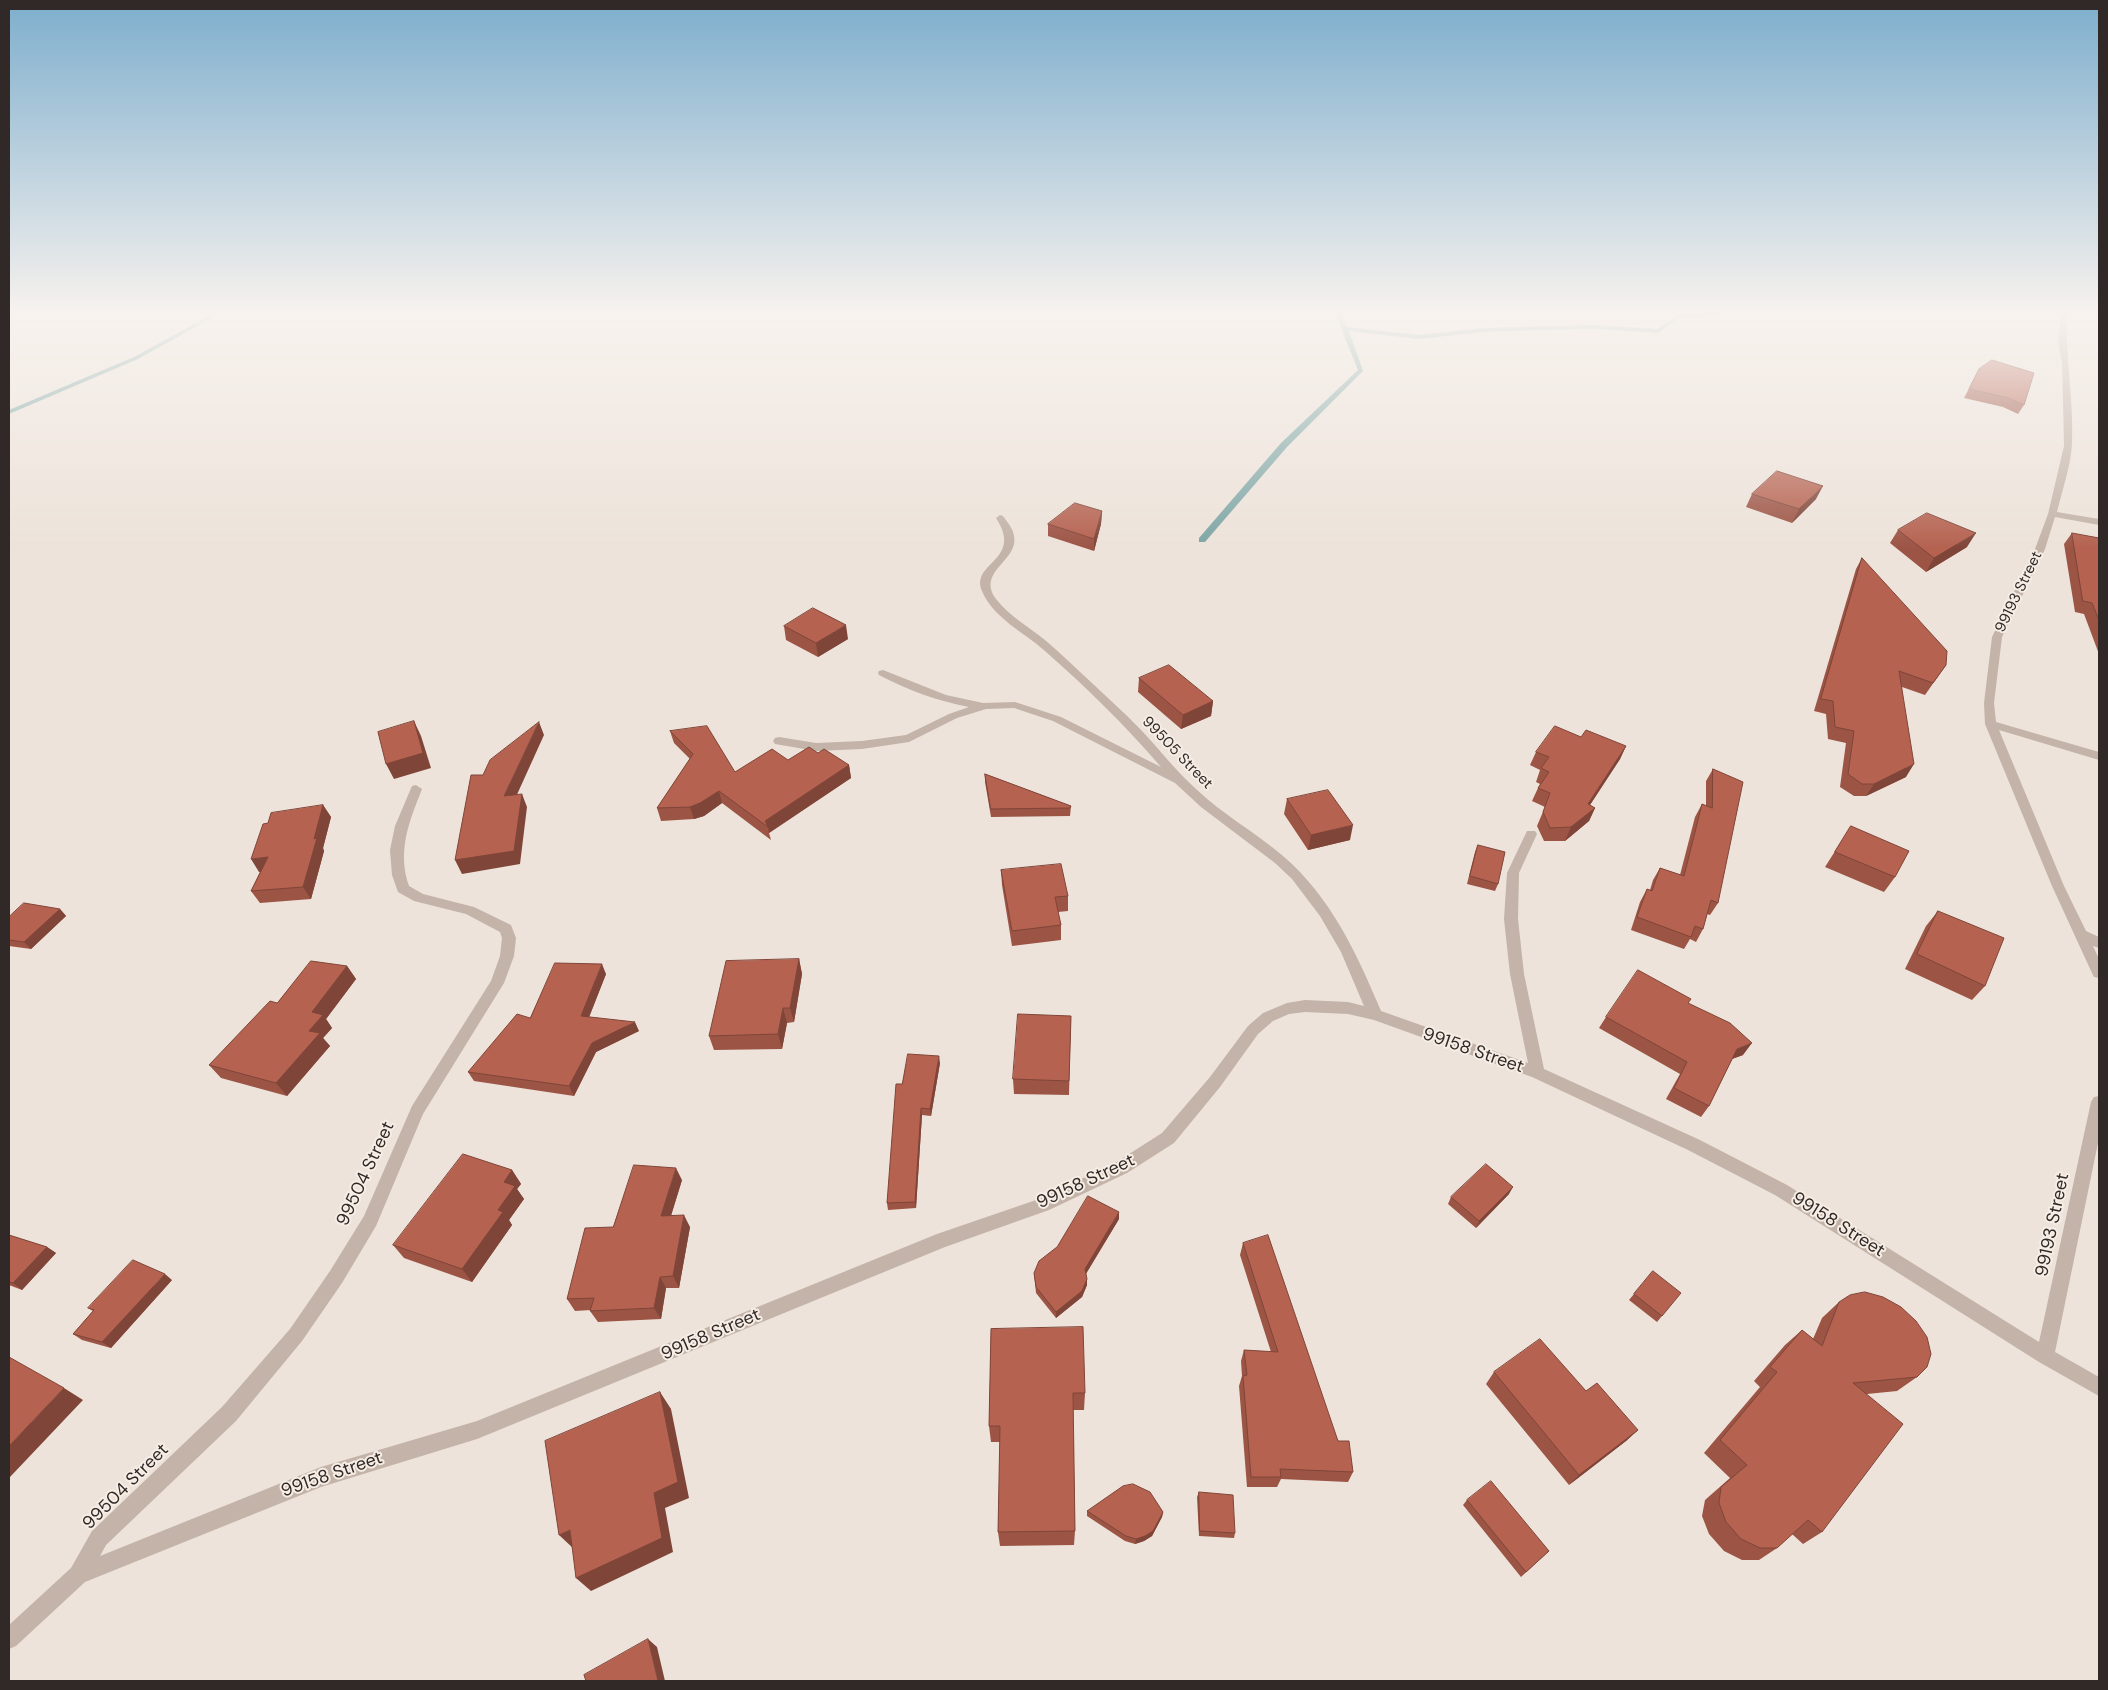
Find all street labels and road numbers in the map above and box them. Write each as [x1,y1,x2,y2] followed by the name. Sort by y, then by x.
[1992,549,2046,635] street label: 99193 Street
[1138,713,1216,793] street label: 99505 Street
[1420,1024,1526,1078] street label: 99158 Street
[332,1118,400,1230] street label: 99504 Street
[1034,1150,1138,1214] street label: 99158 Street
[2031,1171,2075,1279] street label: 99193 Street
[1787,1188,1889,1262] street label: 99158 Street
[658,1304,764,1366] street label: 99158 Street
[79,1440,173,1534] street label: 99504 Street
[279,1448,385,1502] street label: 99158 Street

